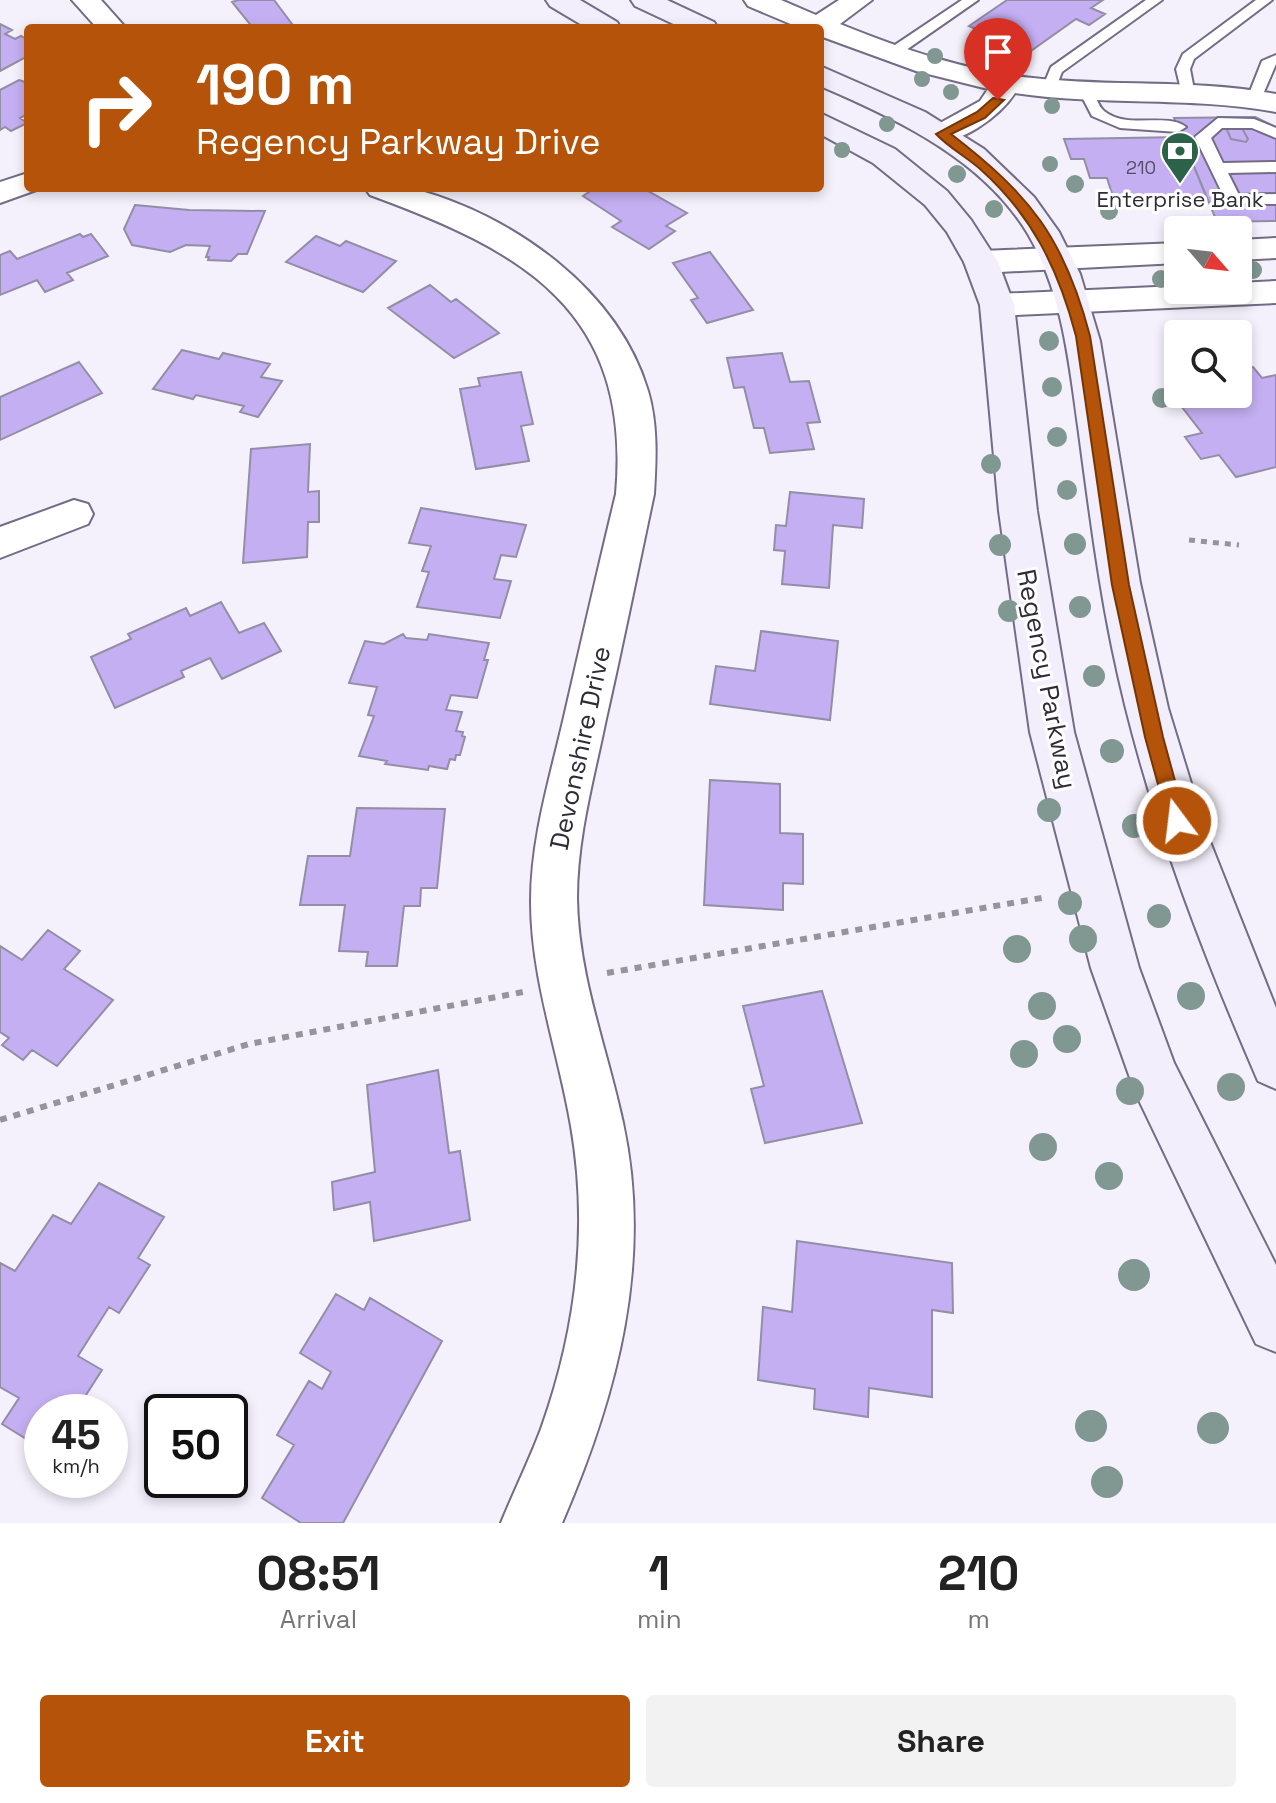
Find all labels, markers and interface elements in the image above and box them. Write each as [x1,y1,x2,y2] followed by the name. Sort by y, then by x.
[964,18,1032,100] pin
[976,30,1020,74] icon: arrive
[196,49,354,120] text: 190 m
[64,56,168,160] icon: right
[196,119,601,165] text: Regency Parkway Drive
[1159,130,1201,185] bank icon: Enterprise Bank
[1126,156,1156,179] house number: 210
[1096,185,1264,213] place label: Enterprise Bank
[1164,216,1252,304] north arrow
[1164,216,1252,408] map controls
[1164,320,1252,408] button: search
[1009,566,1085,792] street label: Regency Parkway
[542,643,618,853] street label: Devonshire Drive
[1135,779,1219,863] position arrow
[144,1394,248,1498] speed limit sign: 50
[51,1410,101,1461] text: 45
[52,1453,100,1479] text: km/h
[257,1543,380,1604] text: 08:51
[648,1543,670,1604] text: 1
[938,1543,1019,1604] text: 210
[280,1602,357,1636] text: Arrival
[637,1602,682,1636] text: min
[968,1602,990,1636] text: m
[40,1695,630,1787] button: Exit
[646,1695,1236,1787] button: Share

